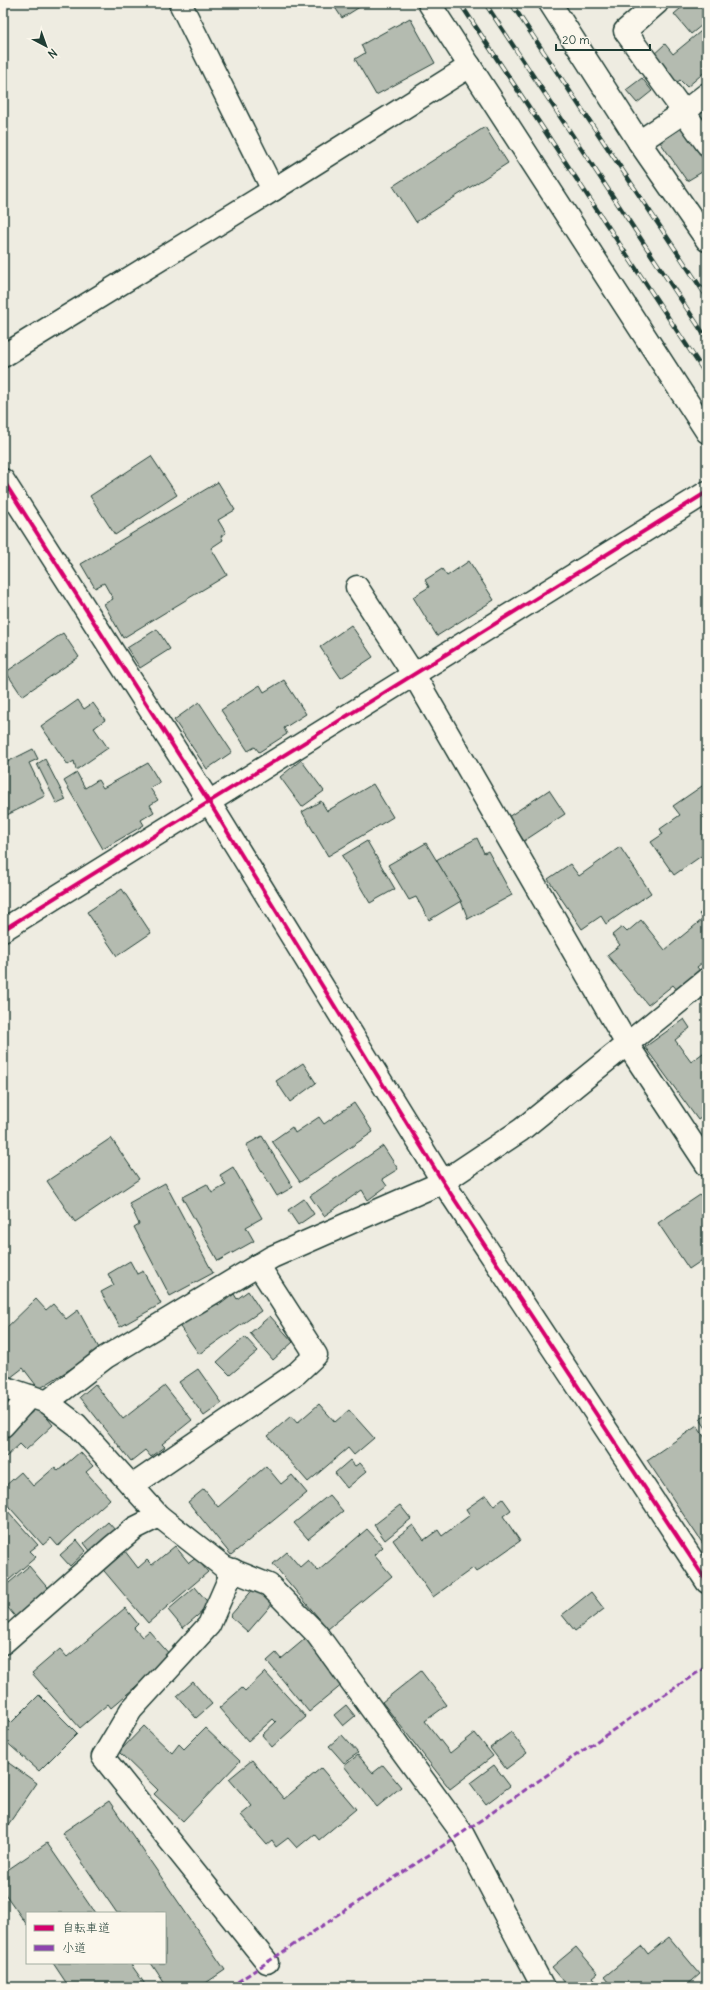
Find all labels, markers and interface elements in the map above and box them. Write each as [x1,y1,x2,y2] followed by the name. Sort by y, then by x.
[26,26,66,66] north arrow
[556,26,650,52] scale bar
[562,32,590,47] text: 20 m
[45,46,60,61] text: N
[26,1912,166,1964] legend
[62,1920,110,1935] text: 自転車道
[62,1940,86,1955] text: 小道

